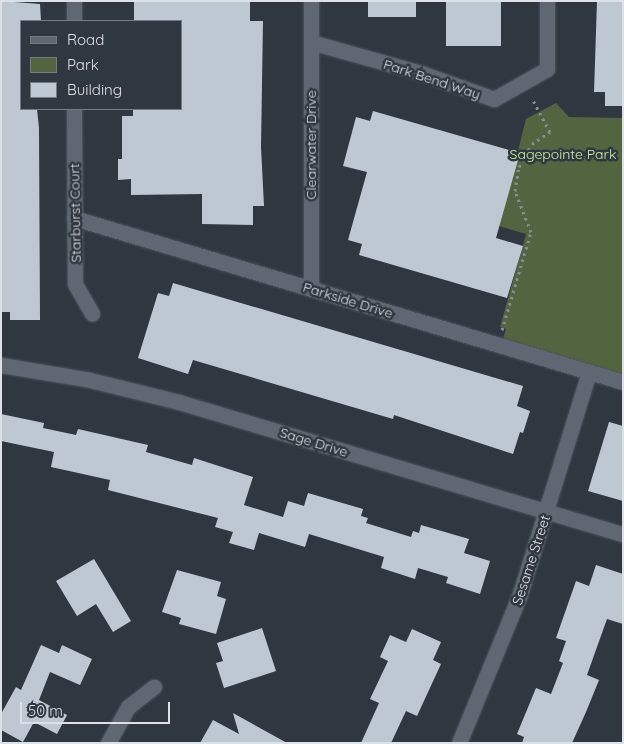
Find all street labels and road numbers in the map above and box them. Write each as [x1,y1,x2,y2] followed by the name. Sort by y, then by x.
[382,55,482,103] street label: Park Bend Way
[303,90,319,200] street label: Clearwater Drive
[66,163,84,263] street label: Starburst Court
[301,278,395,322] street label: Parkside Drive
[278,424,350,460] street label: Sage Drive
[509,513,553,607] street label: Sesame Street

